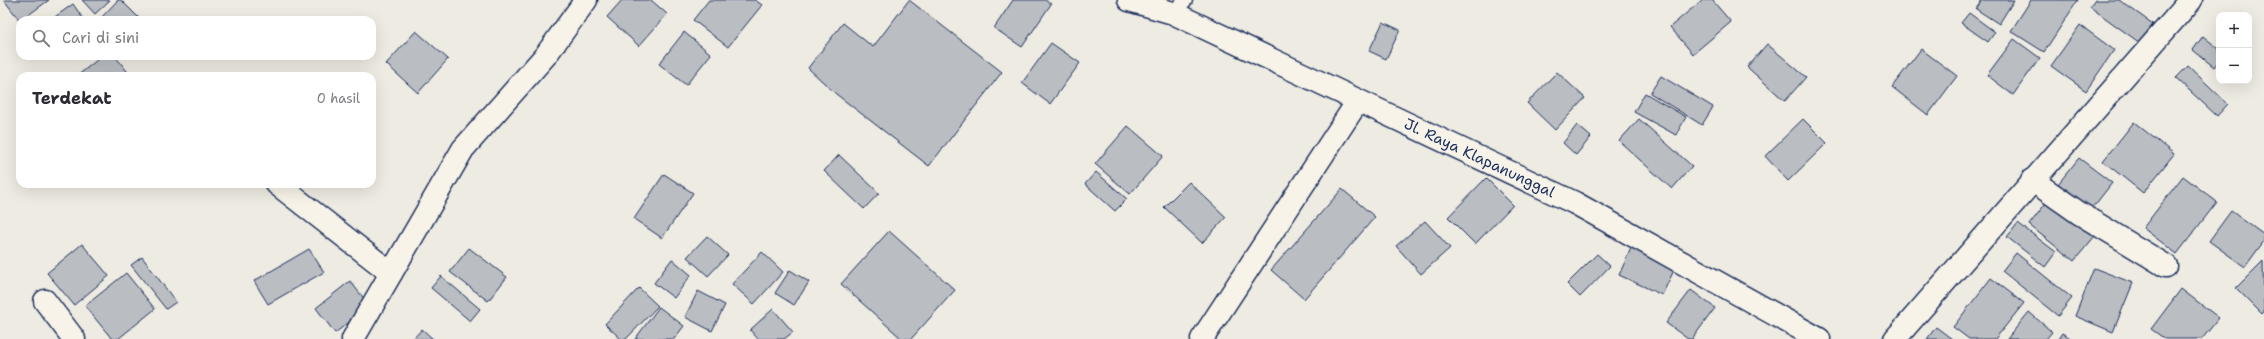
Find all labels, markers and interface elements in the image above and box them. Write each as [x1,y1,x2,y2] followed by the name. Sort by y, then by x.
[2216,12,2252,84] map controls
[2216,12,2252,48] button: +
[16,16,376,60] search box
[30,27,52,49] icon: search
[62,28,139,48] text: Cari di sini
[2216,48,2252,84] button: −
[32,87,112,109] text: Terdekat
[317,90,360,107] text: 0 hasil
[1401,114,1559,202] street label: Jl. Raya Klapanunggal

